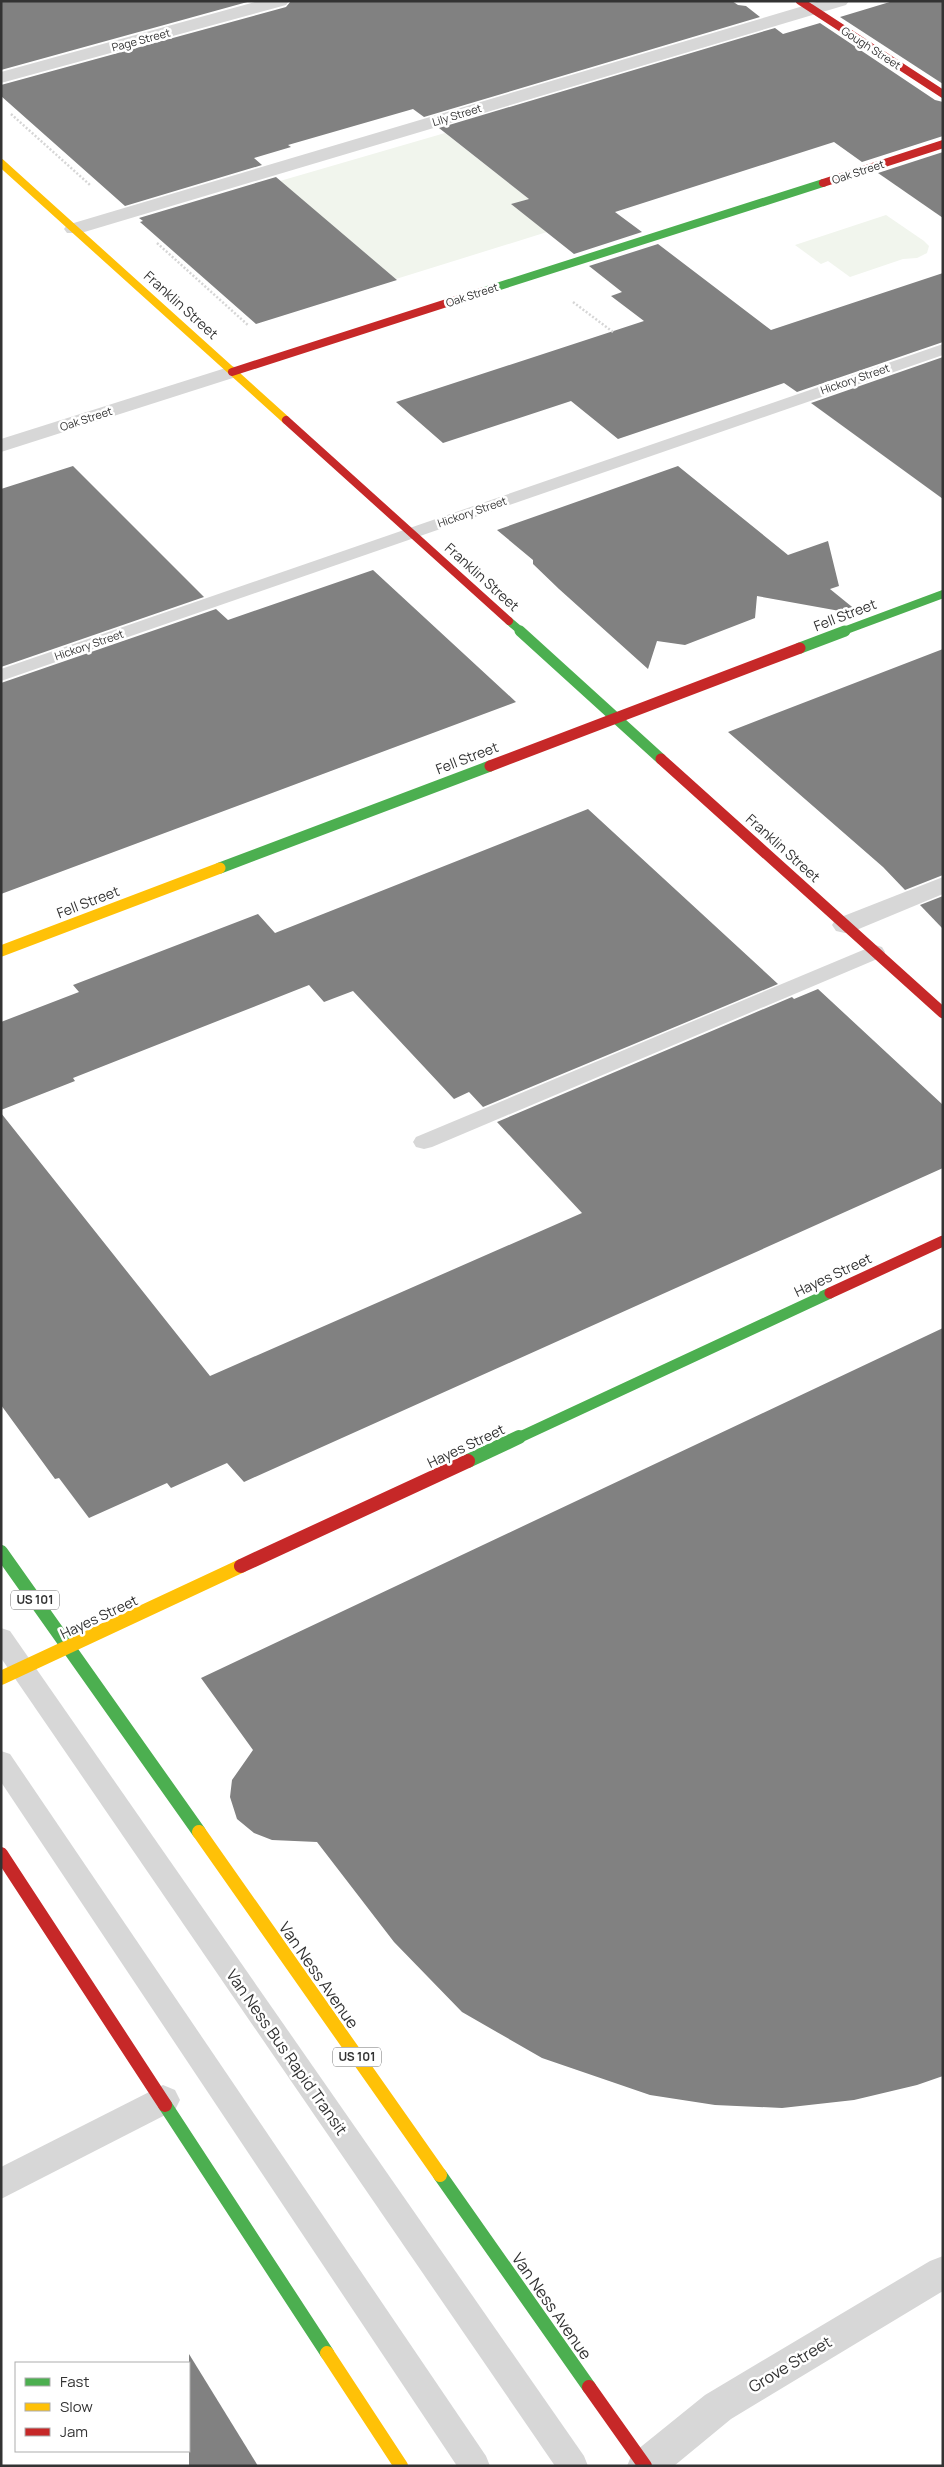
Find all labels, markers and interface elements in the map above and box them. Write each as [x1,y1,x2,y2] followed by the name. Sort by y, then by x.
[839,23,904,72] street label: Gough Street
[110,25,172,55] street label: Page Street
[430,100,483,129] street label: Lily Street
[830,156,886,187] street label: Oak Street
[140,266,223,343] street label: Franklin Street
[444,279,500,310] street label: Oak Street
[818,360,891,397] street label: Hickory Street
[58,403,114,434] street label: Oak Street
[435,493,508,530] street label: Hickory Street
[441,538,524,615] street label: Franklin Street
[811,594,879,635] street label: Fell Street
[52,626,125,663] street label: Hickory Street
[433,737,501,778] street label: Fell Street
[742,809,825,886] street label: Franklin Street
[54,881,122,922] street label: Fell Street
[791,1248,875,1301] street label: Hayes Street
[424,1419,508,1472] street label: Hayes Street
[11,1590,59,1610] road number: US 101
[57,1590,141,1643] street label: Hayes Street
[274,1917,364,2033] street label: Van Ness Avenue
[221,1965,353,2139] street label: Van Ness Bus Rapid Transit
[333,2048,381,2066] road number: US 101
[507,2248,597,2364] street label: Van Ness Avenue
[744,2331,836,2397] street label: Grove Street
[15,2362,190,2452] legend
[60,2371,89,2392] text: Fast
[60,2396,93,2417] text: Slow
[60,2421,88,2442] text: Jam

